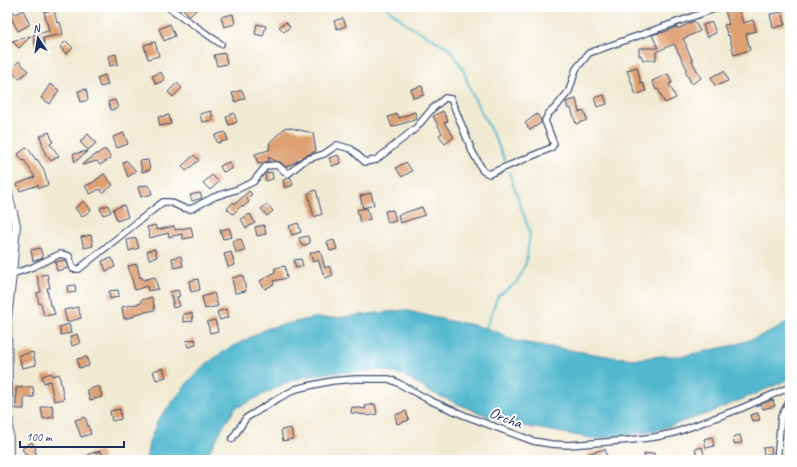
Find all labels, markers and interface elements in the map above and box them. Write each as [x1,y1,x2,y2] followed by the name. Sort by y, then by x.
[18,18,58,58] north arrow
[31,20,43,36] text: N
[486,403,526,434] street label: Orcha
[20,423,124,449] scale bar
[26,429,53,445] text: 100 m

